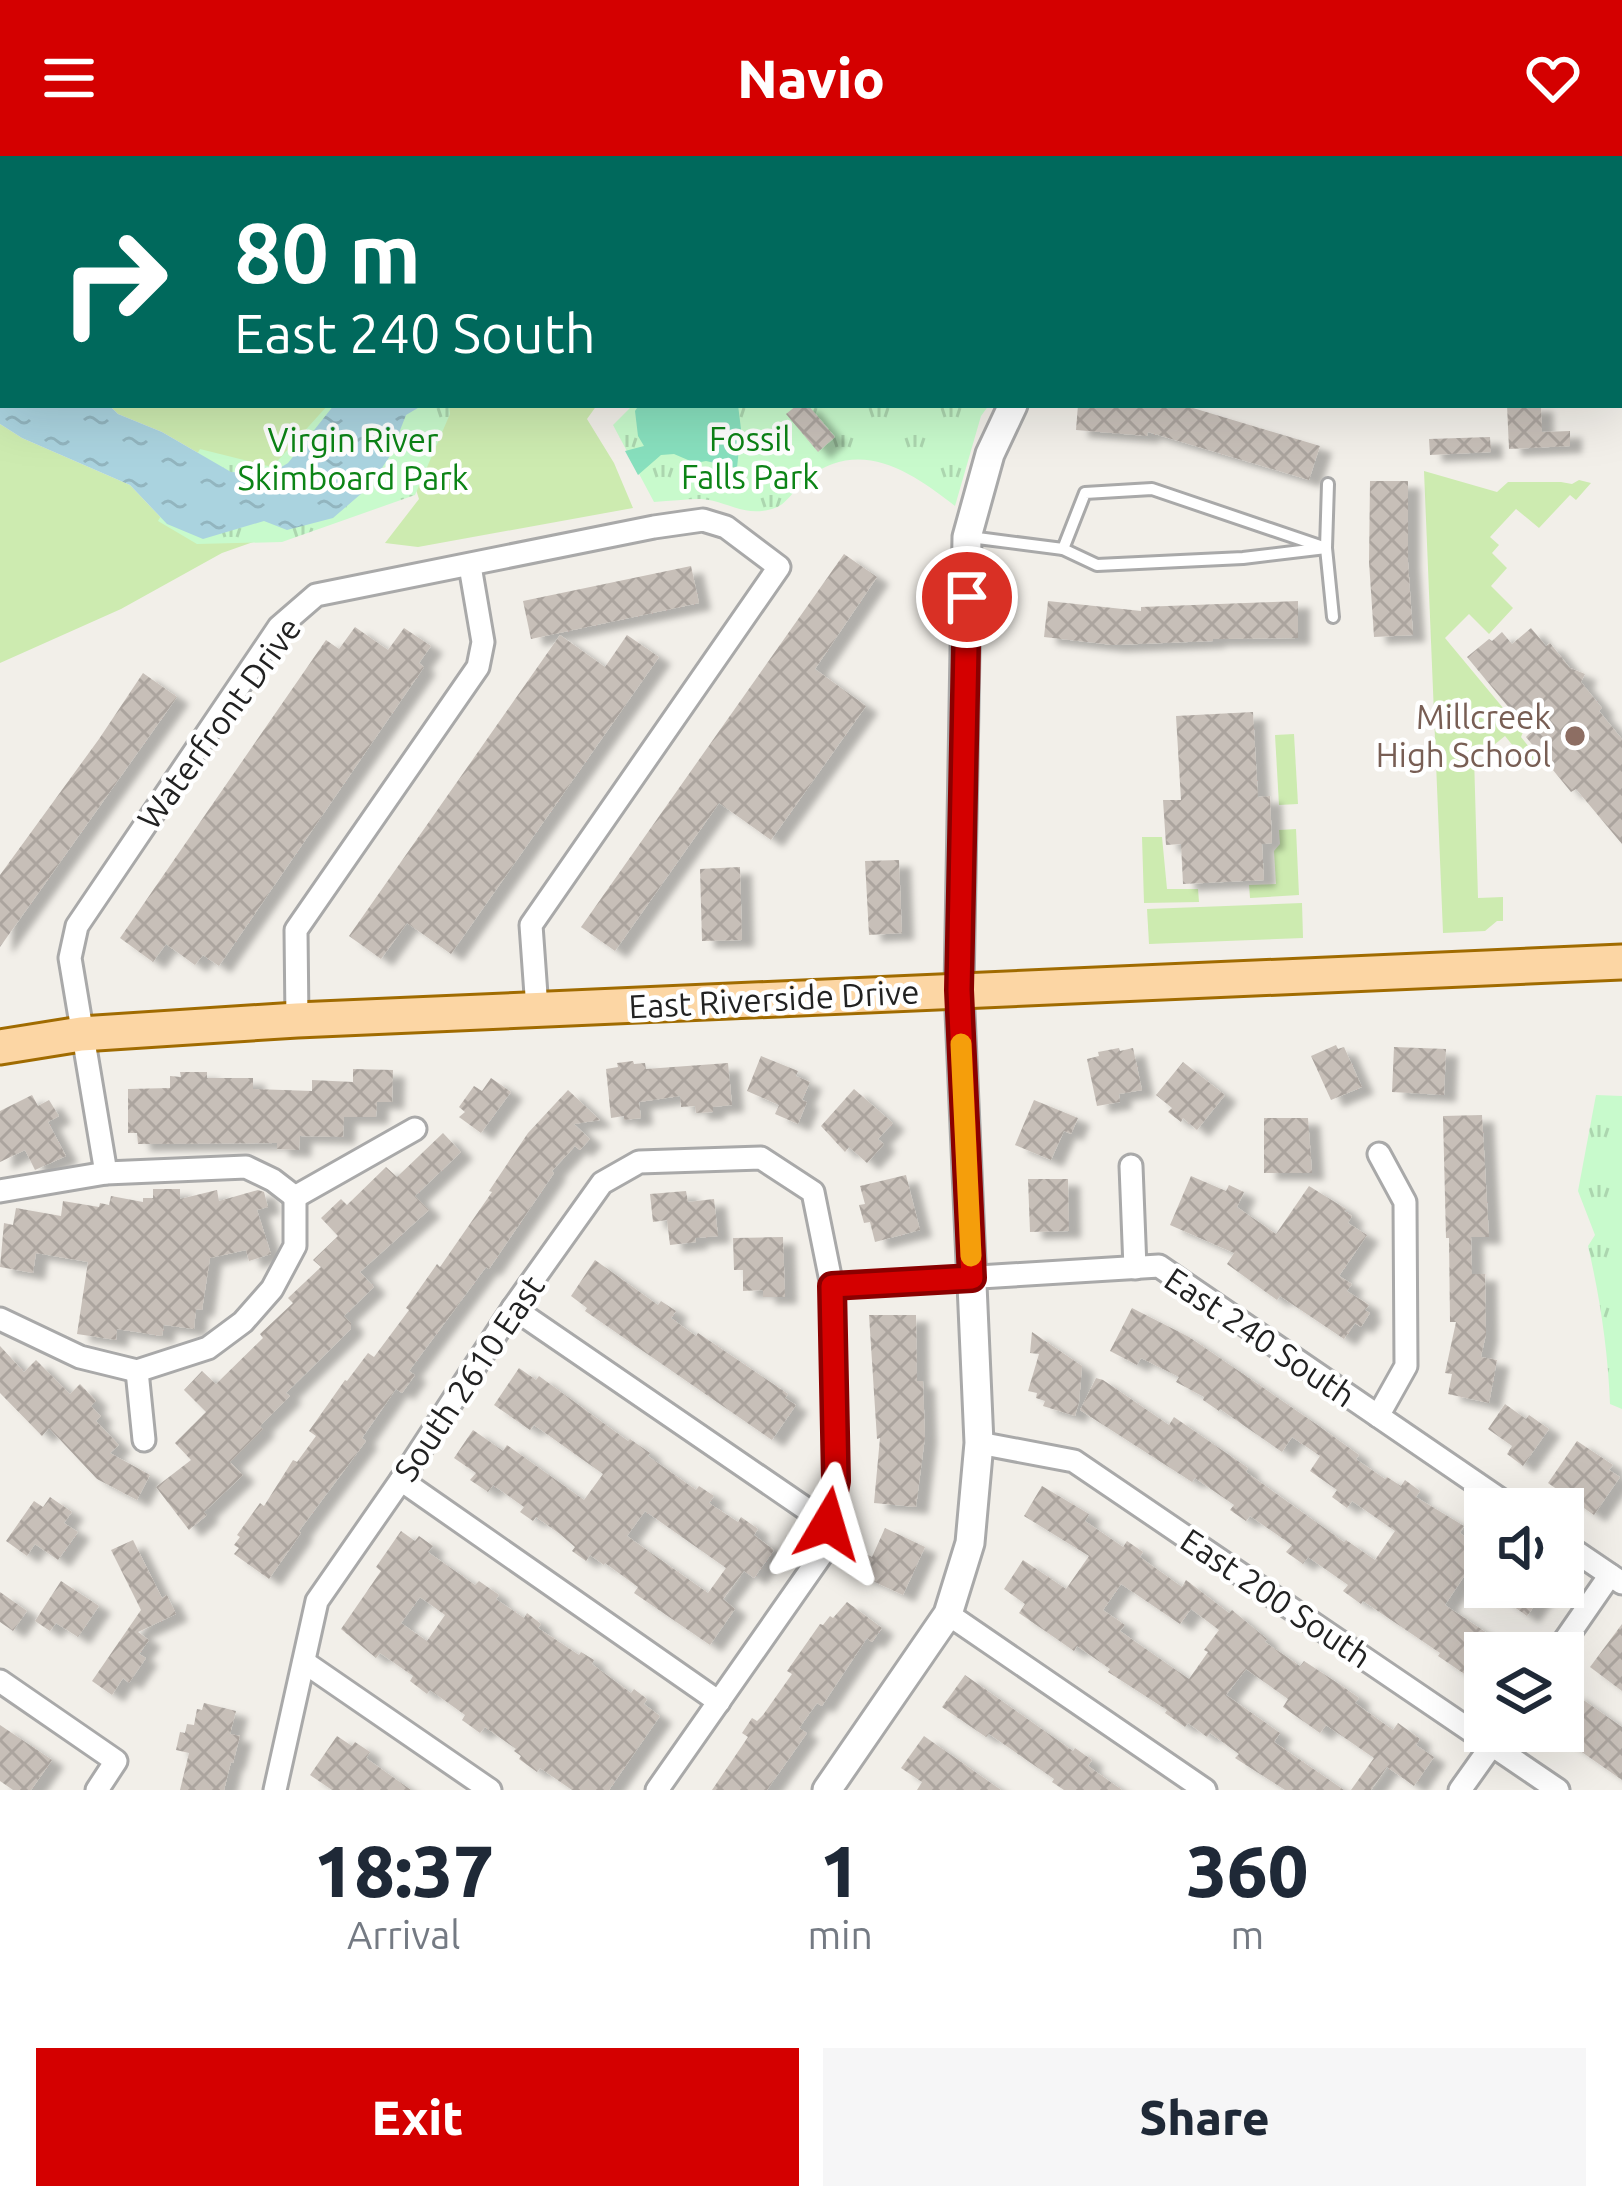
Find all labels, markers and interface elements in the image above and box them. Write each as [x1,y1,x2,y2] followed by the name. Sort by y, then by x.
[36,45,102,111] icon: menu
[1520,45,1586,111] icon: heart
[737,48,885,108] text: Navio
[36,204,192,360] icon: right
[234,205,421,299] text: 80 m
[234,303,596,363] text: East 240 South
[681,420,819,495] park label: Fossil Falls Park
[238,421,469,496] park label: Virgin River Skimboard Park
[916,546,1018,648] pin
[934,564,1000,630] icon: arrive
[130,610,308,836] street label: Waterfront Drive
[1376,698,1551,773] place label: Millcreek High School
[1562,723,1588,749] marker: Millcreek High School
[628,972,920,1025] street label: East Riverside Drive
[1158,1259,1362,1414] street label: East 240 South
[386,1268,551,1487] street label: South 2610 East
[765,1461,891,1587] position arrow
[1464,1488,1584,1752] map controls
[1464,1488,1584,1608] button: sound
[1174,1520,1378,1675] street label: East 200 South
[1464,1632,1584,1752] button: layers
[314,1830,494,1911] text: 18:37
[820,1830,860,1911] text: 1
[1186,1830,1308,1911] text: 360
[347,1913,461,1956] text: Arrival
[807,1913,873,1956] text: min
[1231,1913,1264,1956] text: m
[36,2048,799,2186] button: Exit
[823,2048,1586,2186] button: Share

